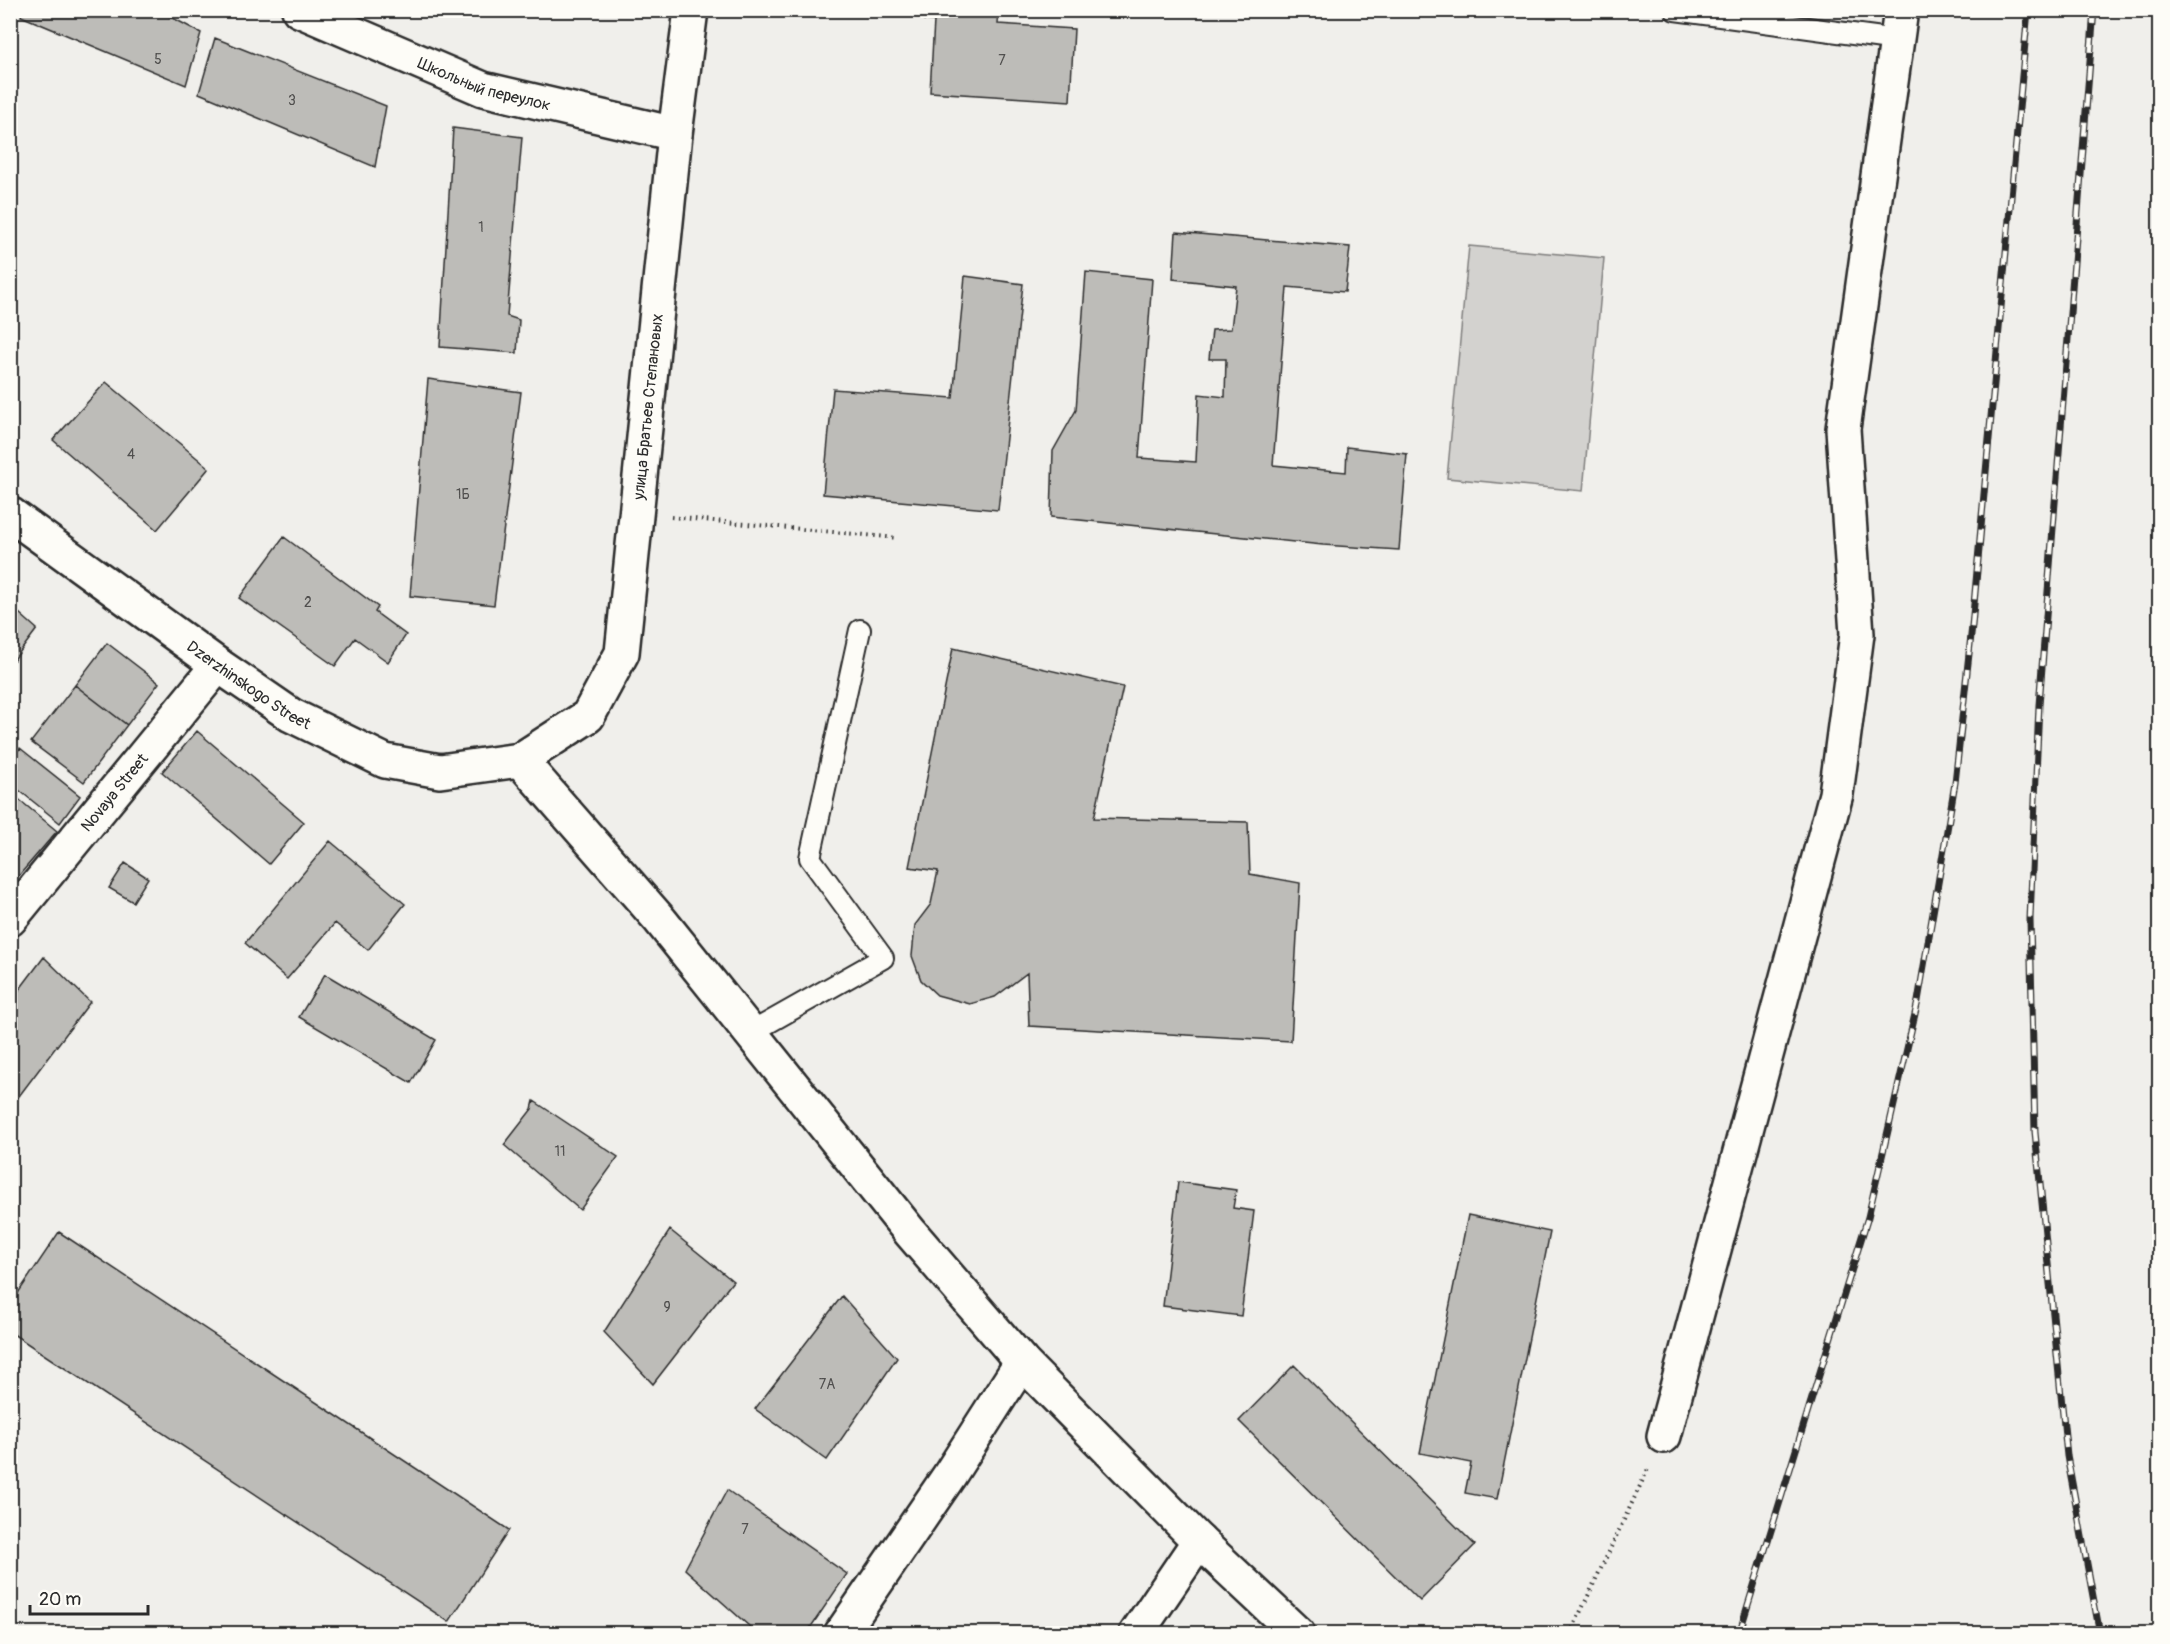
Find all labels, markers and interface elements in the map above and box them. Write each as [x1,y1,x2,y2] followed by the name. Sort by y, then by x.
[154,51,162,68] house number: 5
[998,52,1006,69] house number: 7
[415,53,552,115] street label: Школьный переулок
[288,92,296,109] house number: 3
[478,219,484,236] house number: 1
[629,313,668,502] street label: улица Братьев Степановых
[127,446,135,463] house number: 4
[456,486,470,503] house number: 1Б
[304,594,312,611] house number: 2
[183,637,315,734] street label: Dzerzhinskogo Street
[77,749,153,836] street label: Novaya Street
[555,1143,565,1160] house number: 11
[663,1299,671,1316] house number: 9
[819,1376,835,1393] house number: 7А
[741,1521,749,1538] house number: 7
[30,1578,148,1616] scale bar
[39,1588,81,1611] text: 20 m

